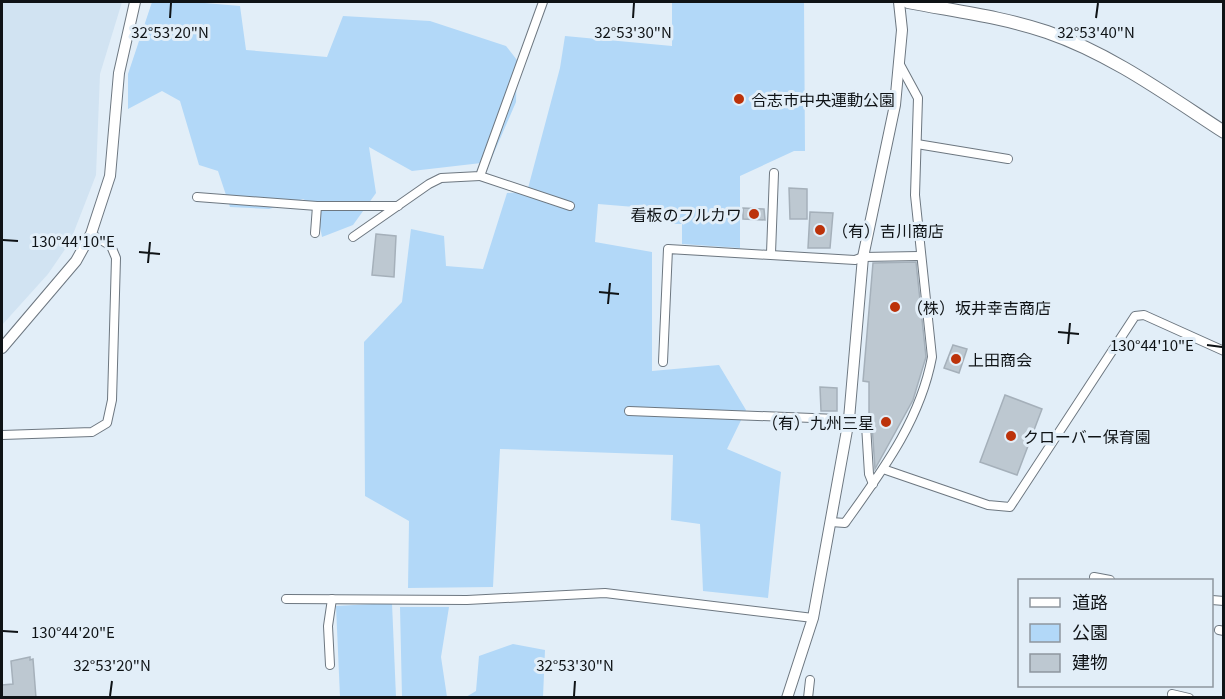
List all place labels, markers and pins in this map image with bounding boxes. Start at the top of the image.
place label: 合志市中央運動公園 [751,87,895,111]
marker: 合志市中央運動公園 [732,92,746,106]
place label: 看板のフルカワ [630,202,742,226]
marker: 看板のフルカワ [747,207,761,221]
place label: （有）吉川商店 [832,218,944,242]
marker: （有）吉川商店 [813,223,827,237]
place label: （株）坂井幸吉商店 [907,295,1051,319]
marker: （株）坂井幸吉商店 [888,300,902,314]
place label: 上田商会 [968,347,1032,371]
marker: 上田商会 [949,352,963,366]
place label: （有）九州三星 [762,410,874,434]
marker: （有）九州三星 [879,415,893,429]
place label: クローバー保育園 [1023,424,1151,448]
marker: クローバー保育園 [1004,429,1018,443]

